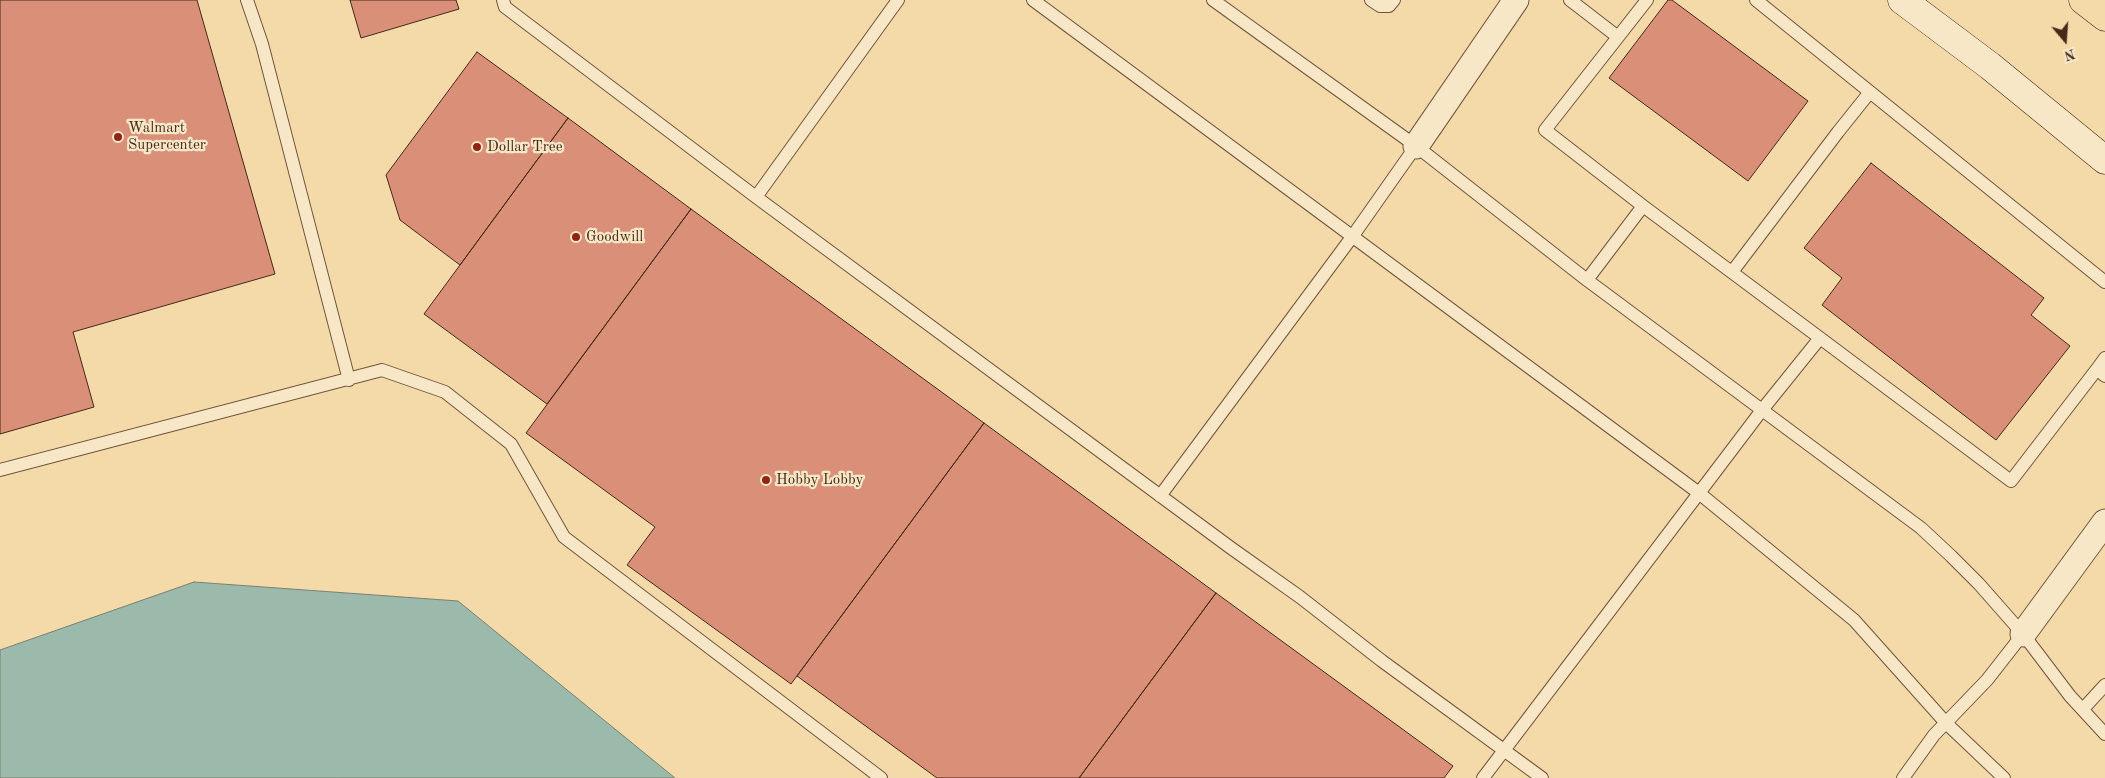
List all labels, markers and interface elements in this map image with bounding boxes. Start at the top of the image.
north arrow [2040,15,2090,65]
text: N [2062,46,2077,63]
place label: Walmart Supercenter [128,119,206,154]
marker: Walmart Supercenter [112,131,124,143]
place label: Dollar Tree [487,138,563,156]
marker: Dollar Tree [471,141,483,153]
place label: Goodwill [586,228,643,246]
marker: Goodwill [570,231,582,243]
place label: Hobby Lobby [776,471,864,489]
marker: Hobby Lobby [760,474,772,486]

